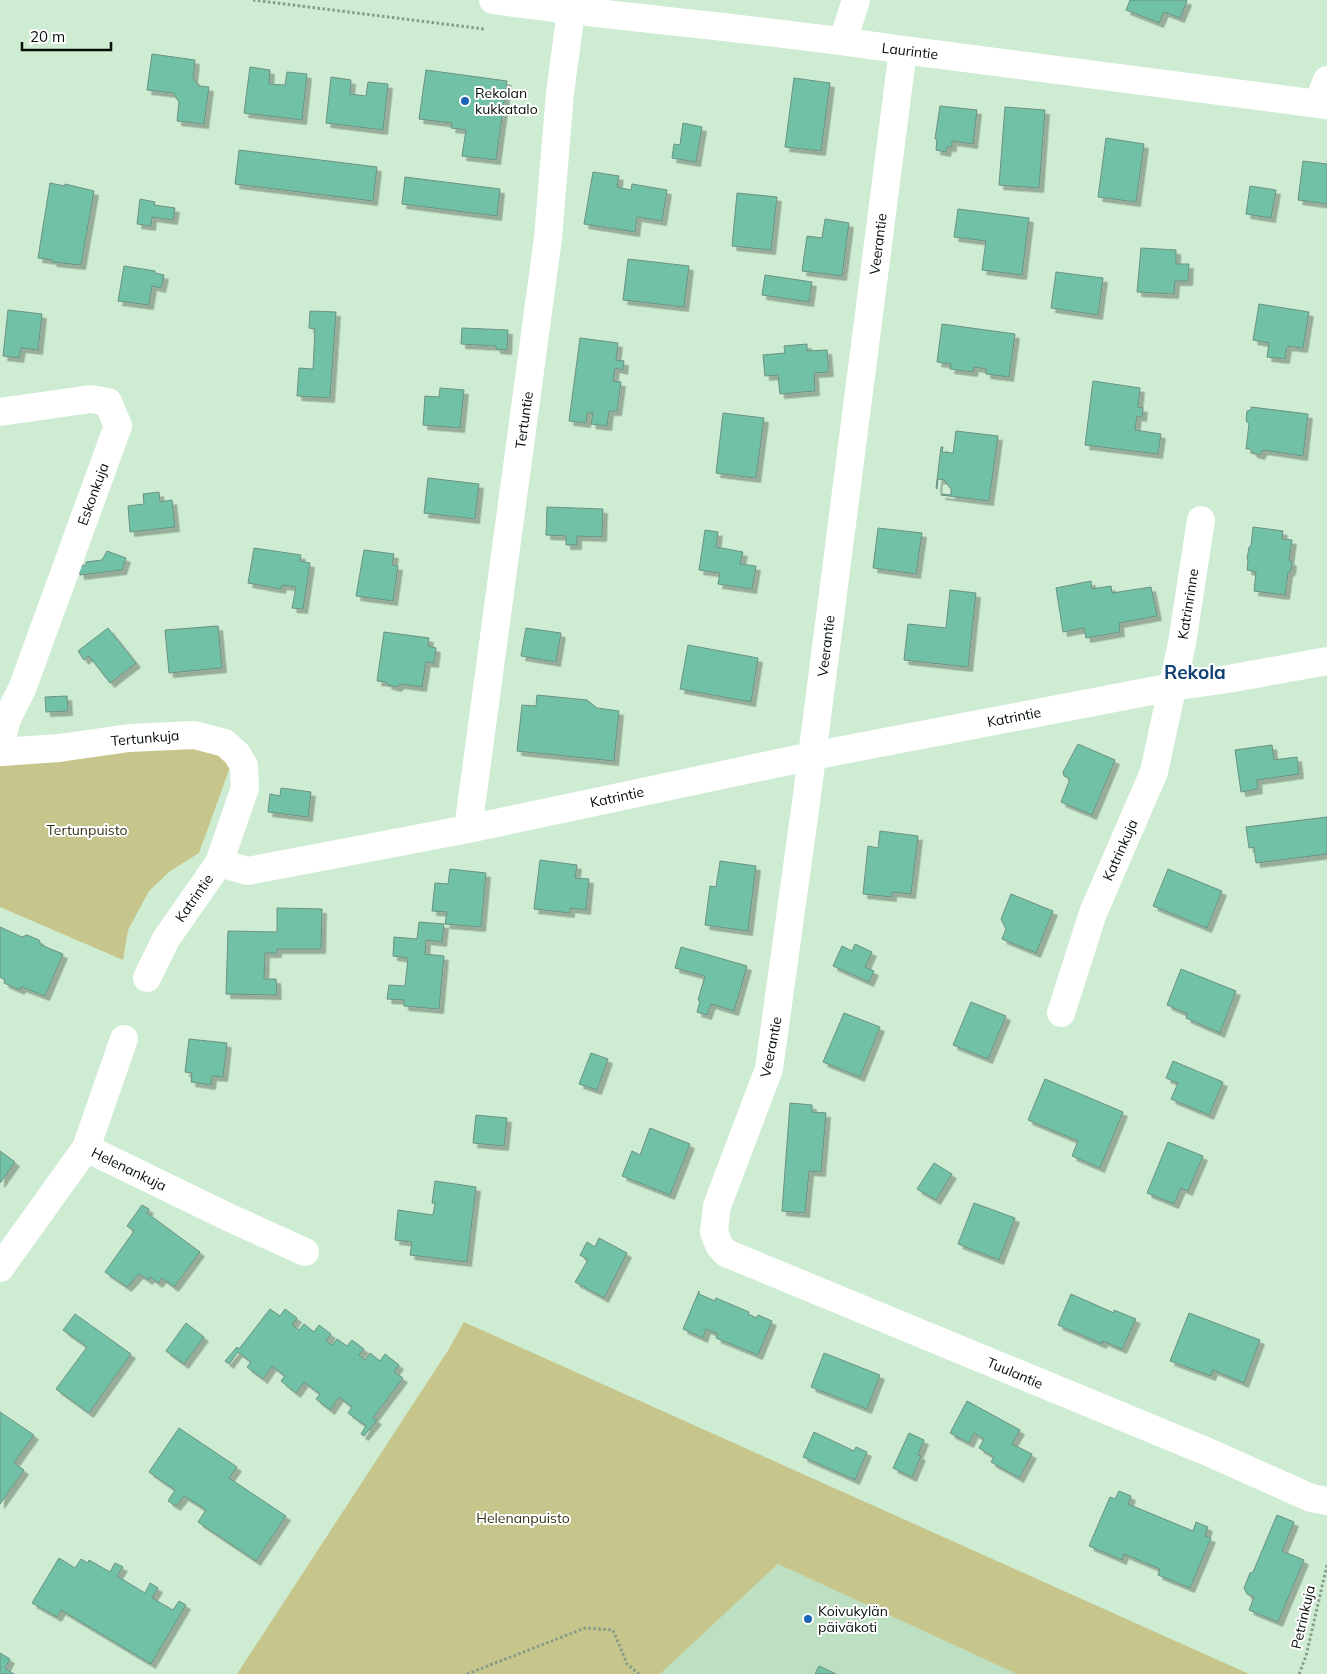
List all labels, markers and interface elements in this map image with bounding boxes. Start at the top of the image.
scale bar [22,20,111,52]
text: 20 m [30,27,65,46]
street label: Laurintie [881,39,939,63]
place label: Rekolan kukkatalo [475,84,538,118]
marker: Rekolan kukkatalo [459,95,471,107]
street label: Veerantie [865,212,891,276]
street label: Tertuntie [511,390,537,450]
street label: Eskonkuja [73,460,113,528]
street label: Katrinrinne [1174,567,1202,641]
street label: Veerantie [813,614,839,678]
district label: Rekola [1164,660,1226,684]
street label: Katrintie [985,703,1043,731]
street label: Tertunkuja [110,726,180,750]
street label: Katrintie [588,783,646,811]
street label: Katrinkuja [1098,816,1142,884]
park label: Tertunpuisto [46,821,128,839]
street label: Katrintie [171,870,217,926]
street label: Veerantie [756,1015,786,1079]
street label: Helenankuja [89,1143,169,1195]
street label: Tuulantie [984,1353,1046,1393]
park label: Helenanpuisto [476,1509,570,1527]
street label: Petrinkuja [1287,1583,1319,1651]
place label: Koivukylän päiväkoti [818,1602,888,1636]
marker: Koivukylän päiväkoti [802,1613,814,1625]

